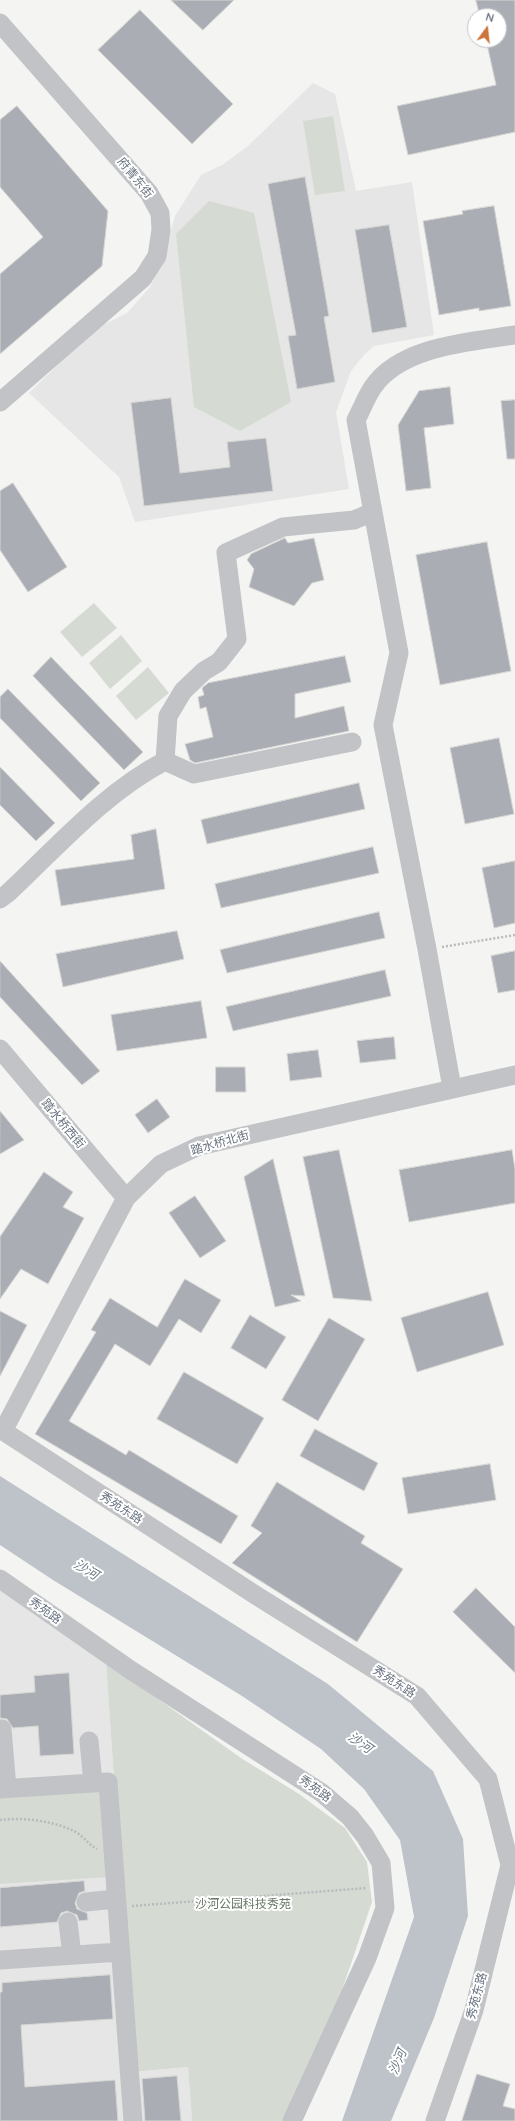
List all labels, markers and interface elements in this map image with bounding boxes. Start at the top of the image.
north arrow [467,8,507,48]
text: N [484,10,496,25]
street label: 府青东街 [114,155,156,201]
street label: 踏水桥西街 [38,1096,88,1152]
street label: 踏水桥北街 [189,1128,251,1158]
street label: 秀苑东路 [97,1489,145,1527]
water label: 沙河 [71,1557,101,1583]
street label: 秀苑路 [26,1595,64,1627]
street label: 秀苑东路 [370,1663,418,1701]
water label: 沙河 [345,1729,375,1757]
street label: 秀苑路 [296,1773,334,1805]
park label: 沙河公园科技秀苑 [195,1897,291,1911]
street label: 秀苑东路 [464,1971,490,2021]
water label: 沙河 [386,2047,410,2077]

